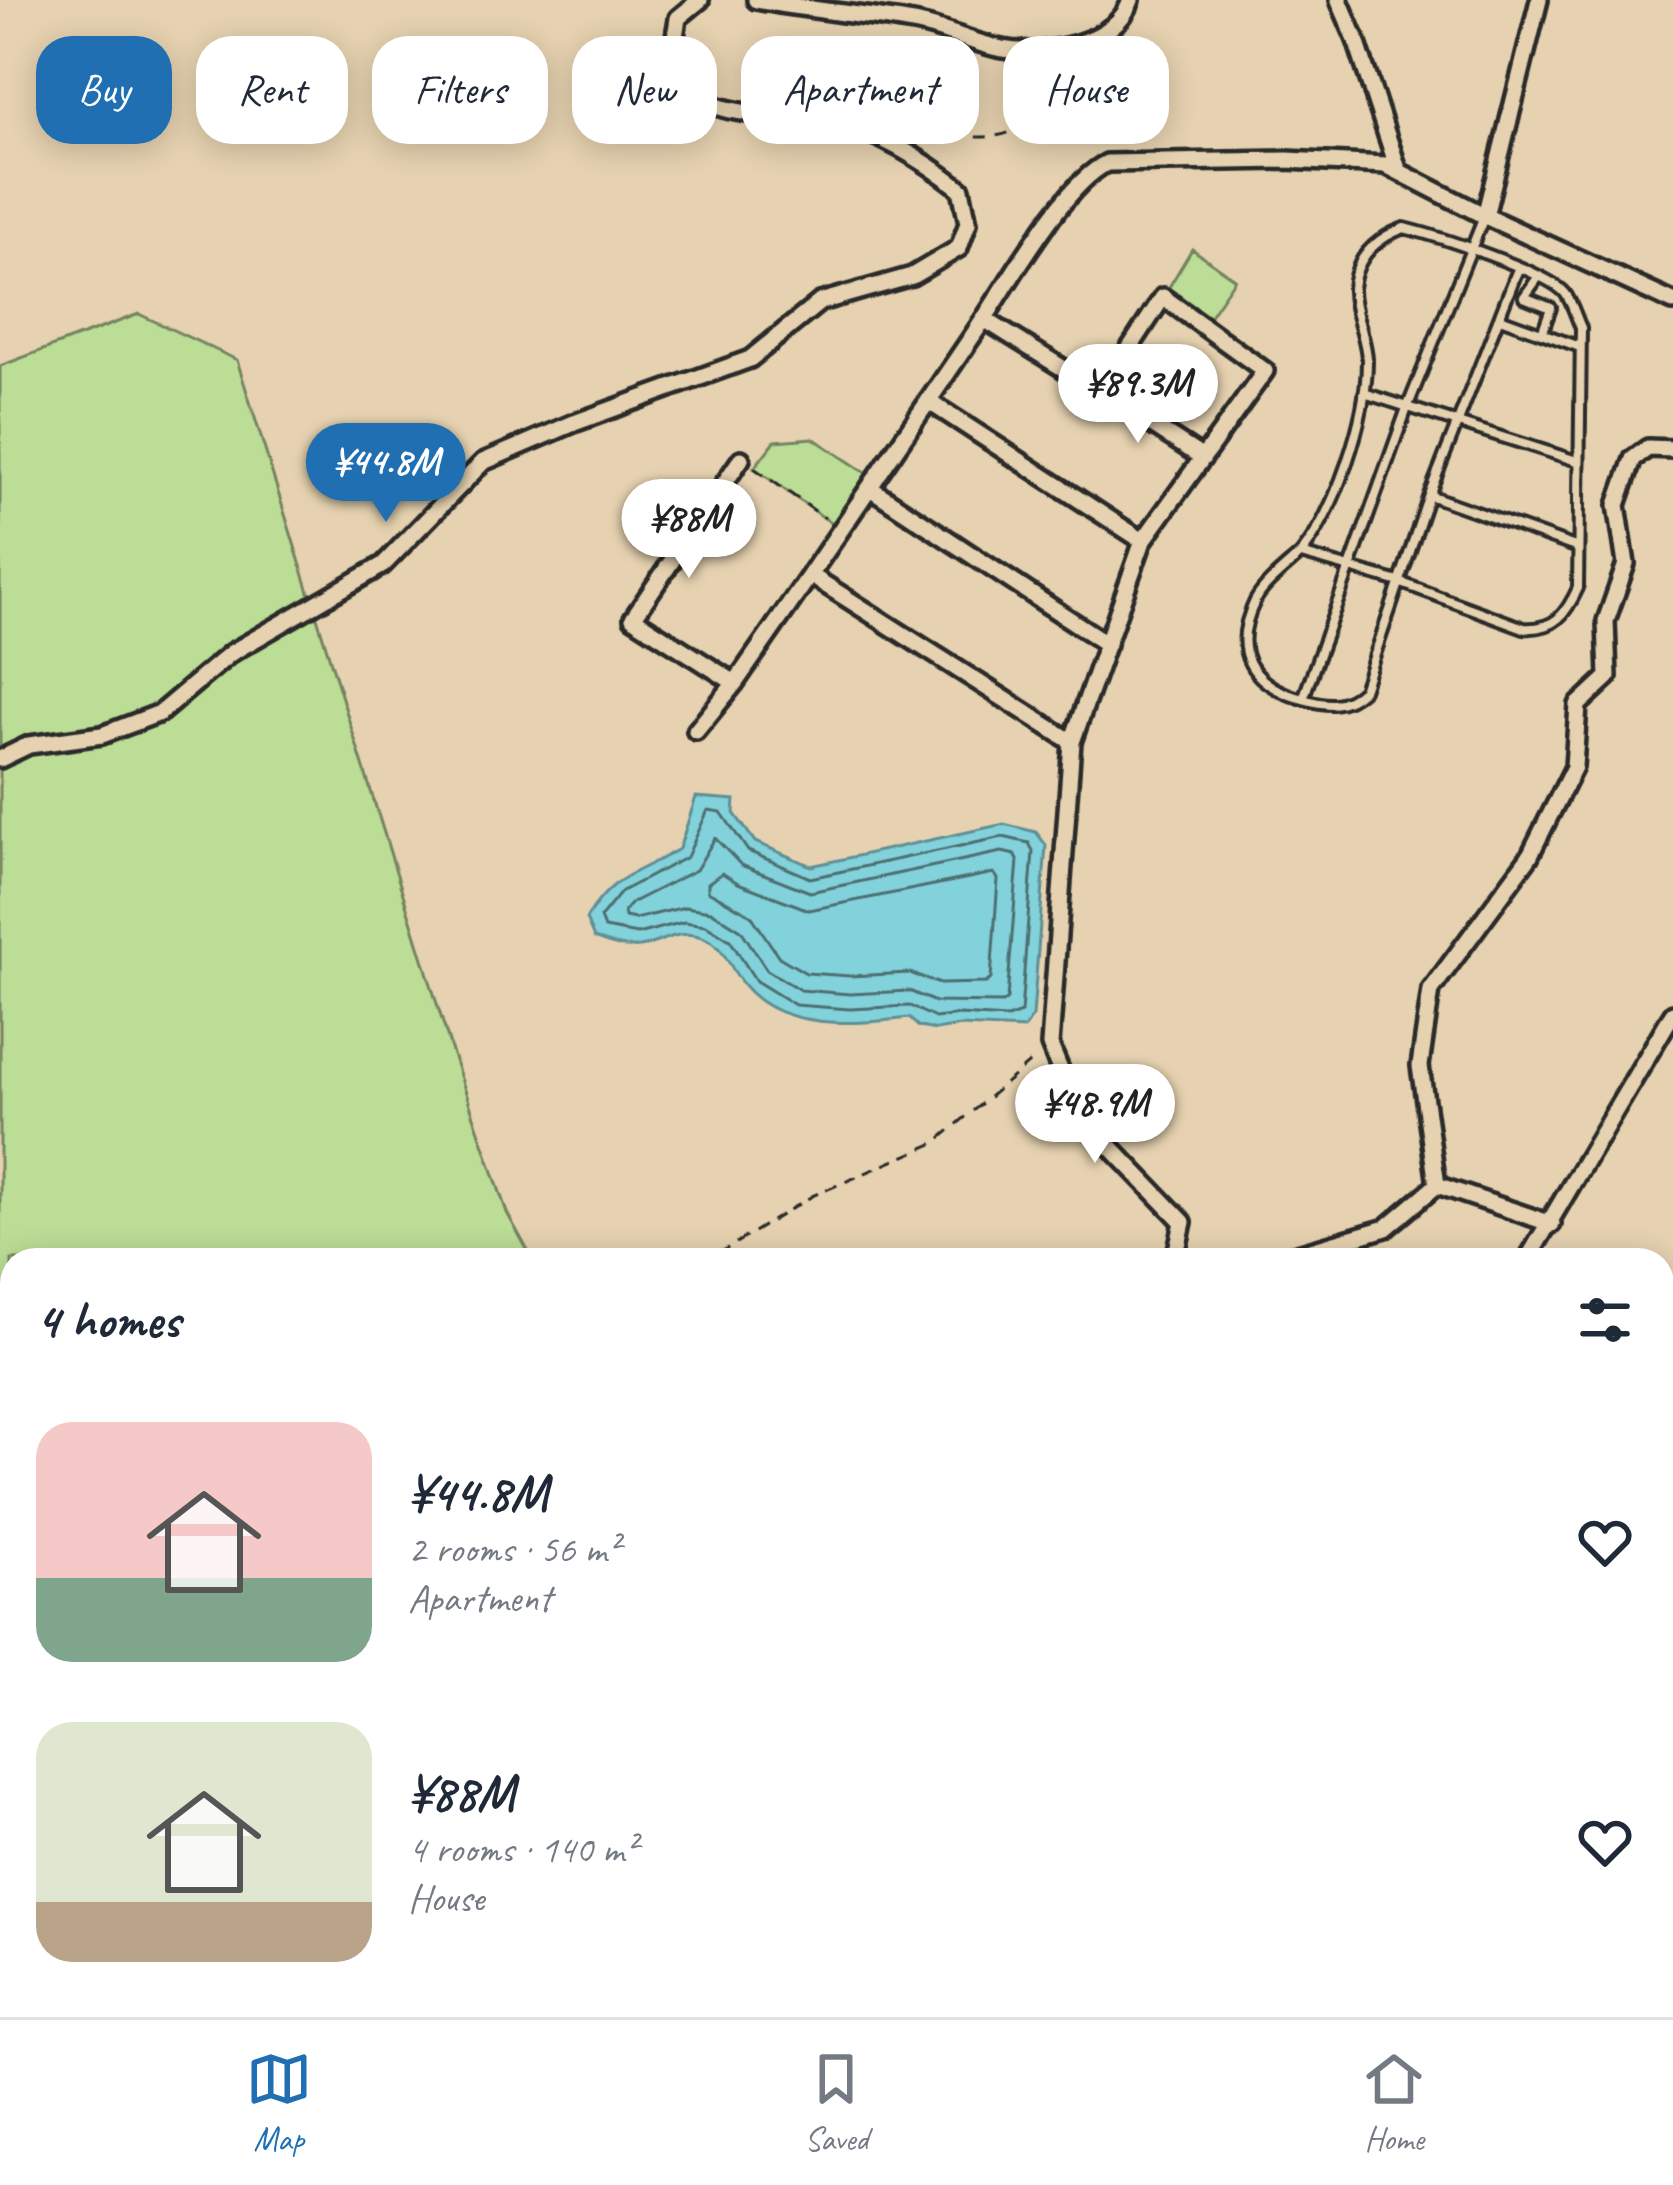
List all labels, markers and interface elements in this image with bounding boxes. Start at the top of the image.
chip: Buy [36,36,172,144]
chip: Rent [196,36,348,144]
chip: Filters [372,36,548,144]
chip: New [572,36,717,144]
chip: Apartment [741,36,979,144]
chip: House [1003,36,1169,144]
pin: ¥89.3M [1040,344,1236,446]
text: ¥89.3M [1085,358,1191,407]
pin: ¥44.8M [288,423,484,525]
text: ¥44.8M [333,437,439,486]
pin: ¥88M [618,479,760,581]
text: ¥88M [648,493,730,542]
pin: ¥48.9M [997,1064,1193,1166]
text: ¥48.9M [1042,1078,1148,1127]
icon: filters [1572,1287,1638,1353]
text: 4 homes [36,1288,180,1352]
text: ¥44.8M [408,1461,547,1525]
icon: home [132,1470,276,1614]
icon: heart [1572,1509,1638,1575]
text: 2 rooms · 56 m² [408,1525,619,1574]
text: Apartment [408,1574,551,1623]
text: ¥88M [408,1761,514,1825]
icon: home [132,1770,276,1914]
icon: heart [1572,1809,1638,1875]
text: 4 rooms · 140 m² [408,1825,636,1874]
text: House [408,1874,484,1923]
tab: Map [246,2046,312,2160]
tab: Saved [803,2046,869,2160]
tab: Home [1361,2046,1427,2160]

